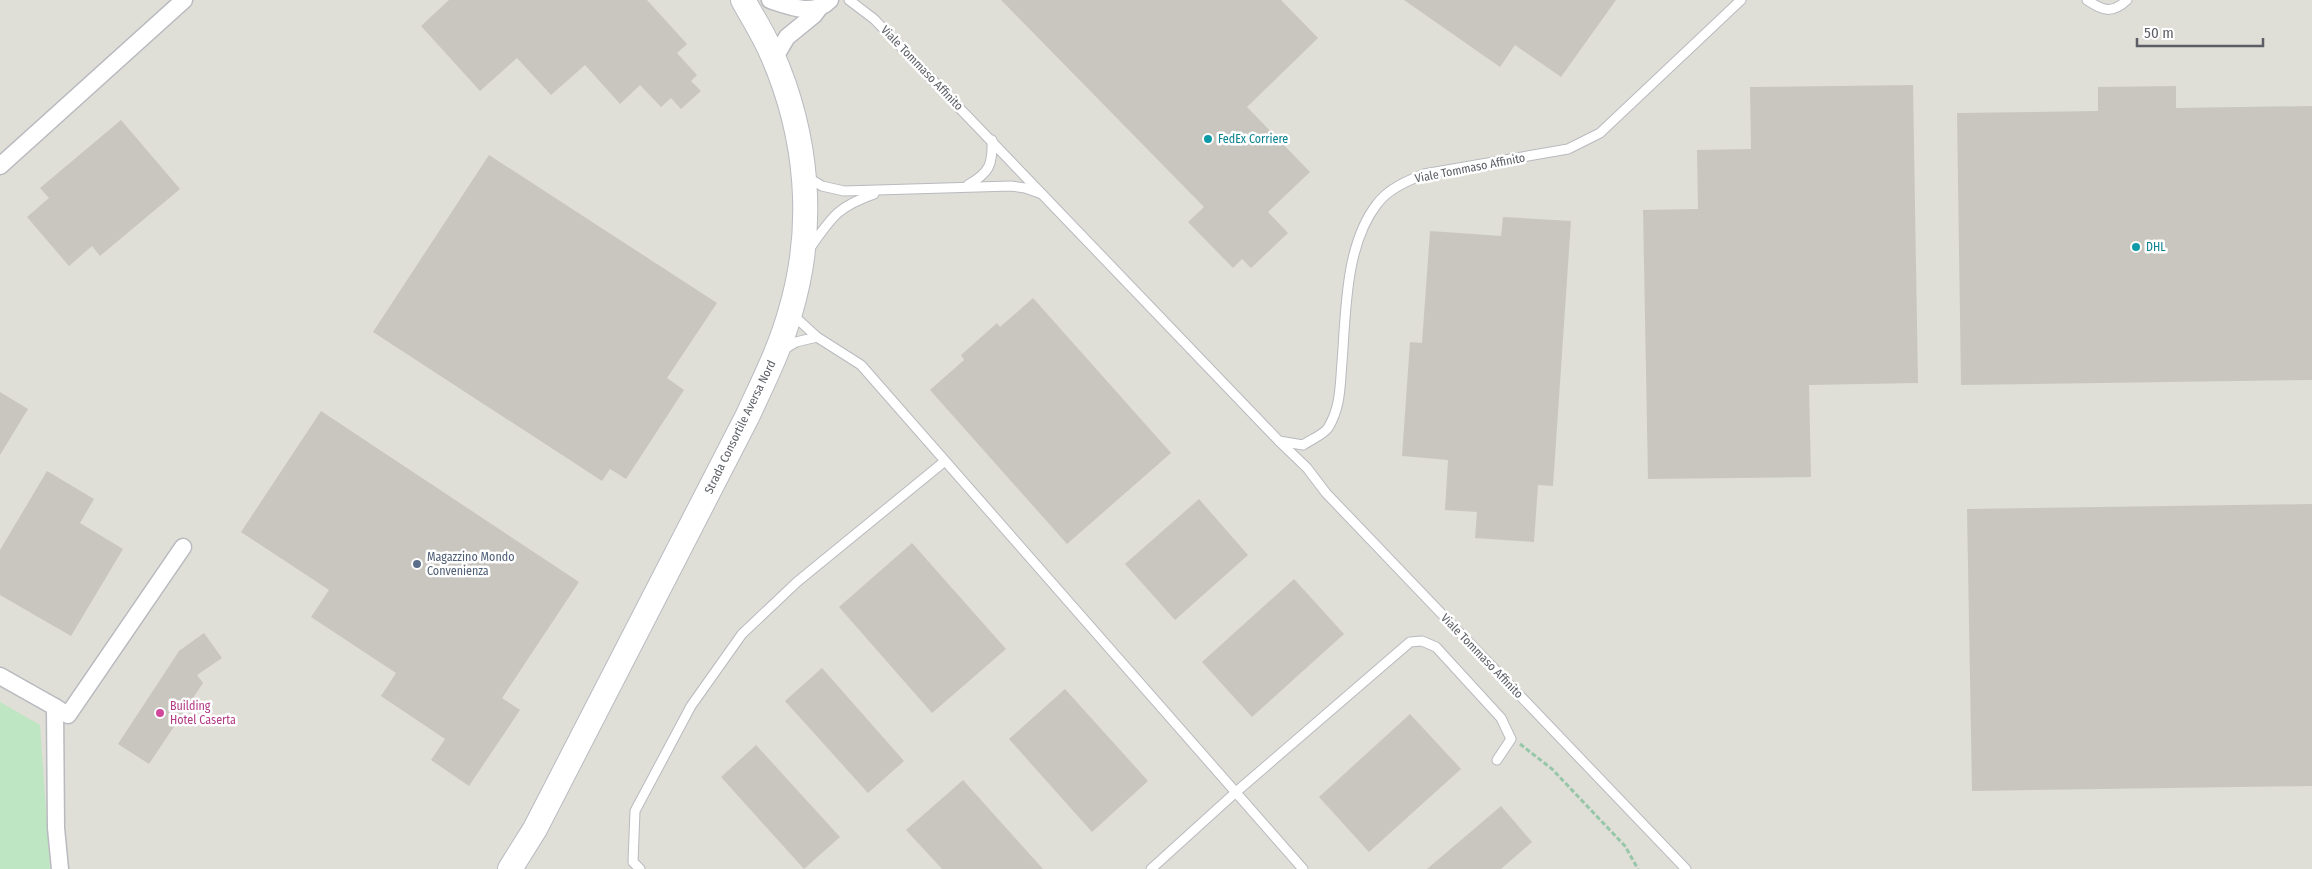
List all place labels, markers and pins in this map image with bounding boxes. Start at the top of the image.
place label: FedEx Corriere [1218,132,1288,146]
marker: FedEx Corriere [1202,133,1214,145]
place label: DHL [2146,240,2166,254]
marker: DHL [2130,241,2142,253]
place label: Magazzino Mondo Convenienza [427,550,514,578]
marker: Magazzino Mondo Convenienza [411,558,423,570]
place label: Building Hotel Caserta [170,699,236,727]
marker: Building Hotel Caserta [154,707,166,719]

